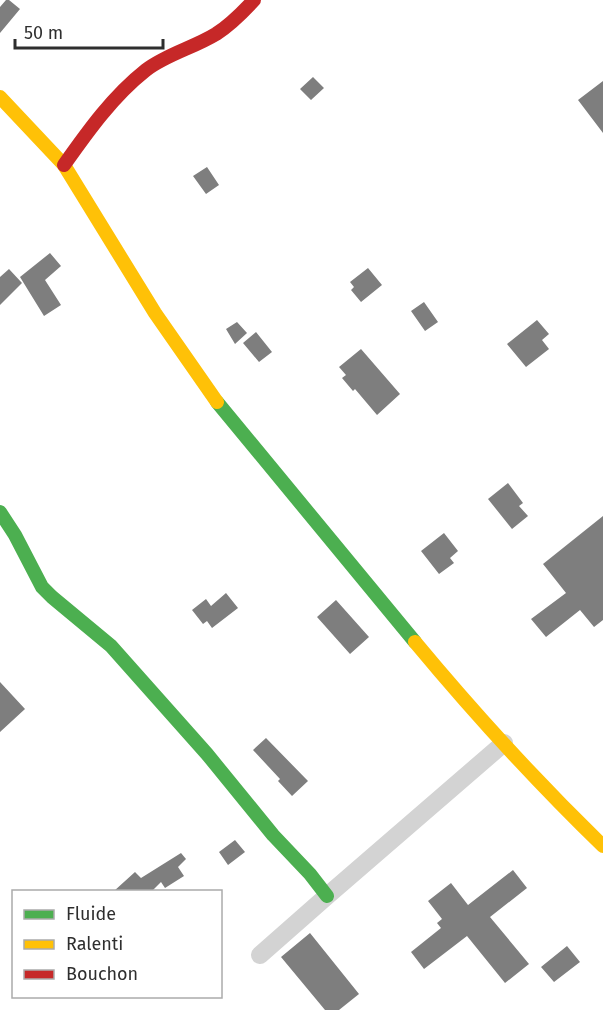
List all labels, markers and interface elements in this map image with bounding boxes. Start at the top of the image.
scale bar [15,12,164,50]
text: 50 m [24,22,63,44]
legend [12,890,222,998]
text: Fluide [66,903,116,925]
text: Ralenti [66,933,123,955]
text: Bouchon [66,963,138,985]

